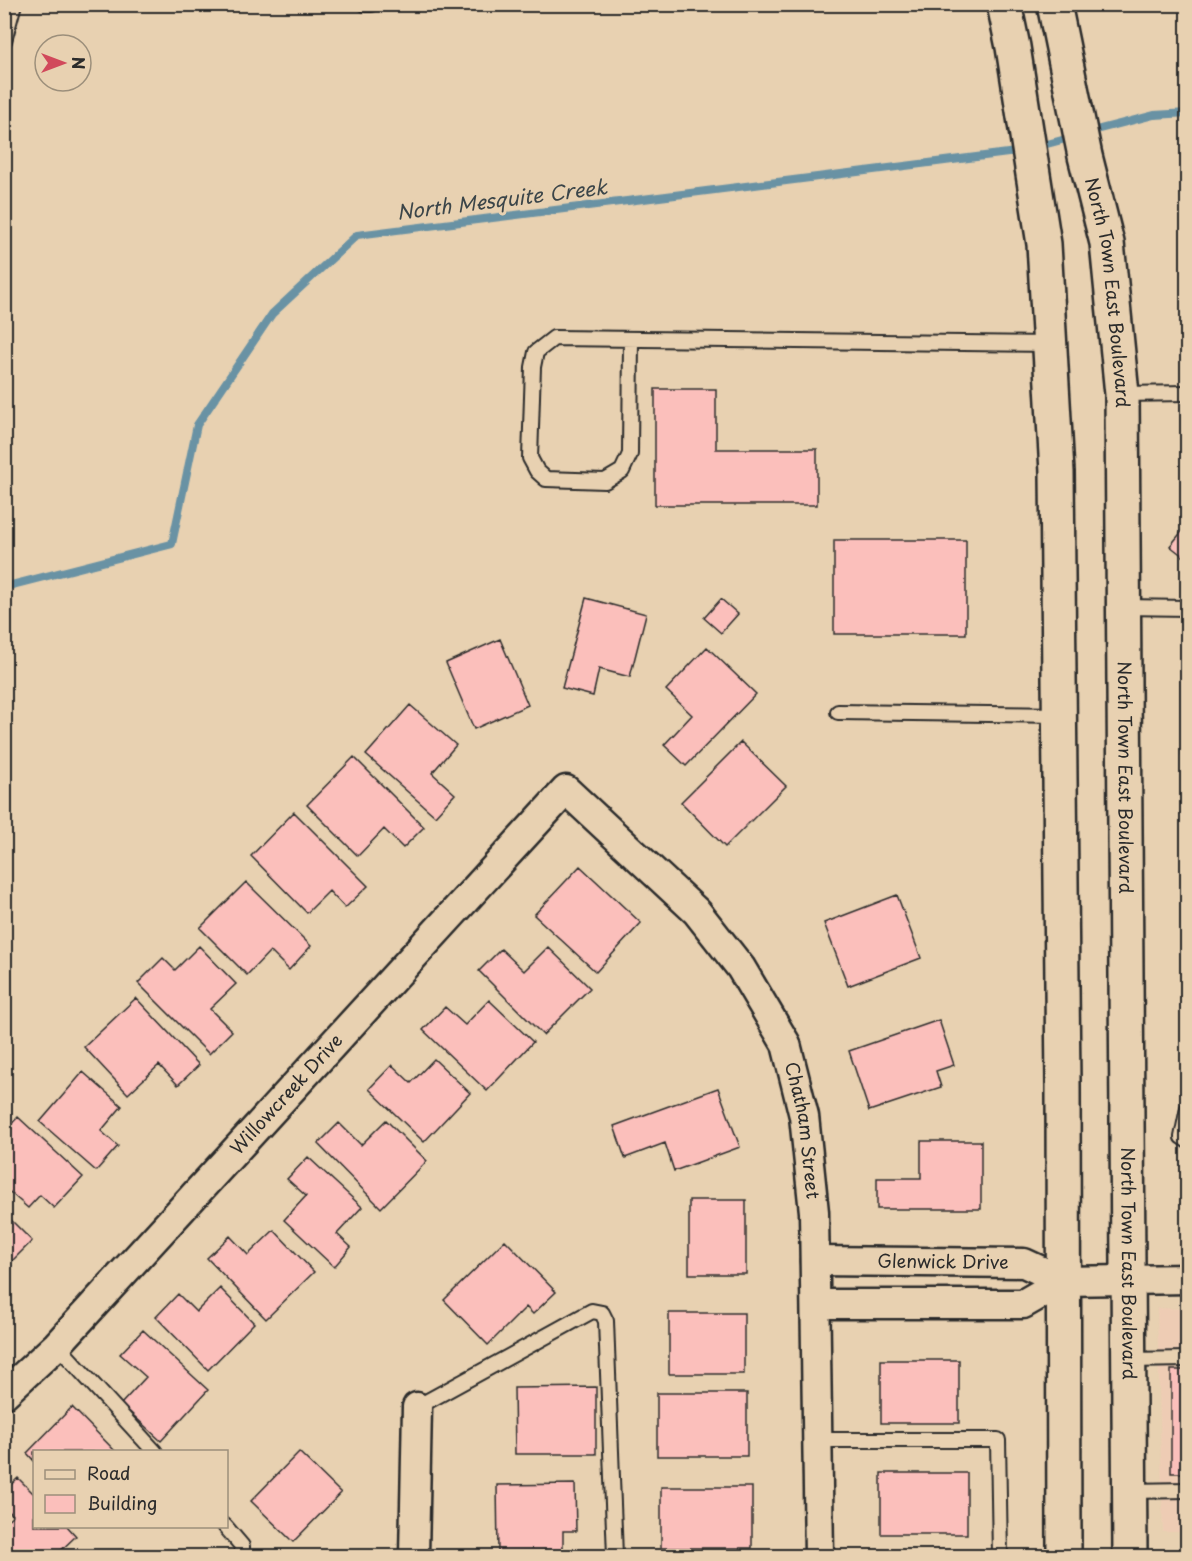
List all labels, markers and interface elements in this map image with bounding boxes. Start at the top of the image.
north arrow [33,33,93,93]
text: N [67,57,91,69]
water label: North Mesquite Creek [395,171,610,227]
street label: North Town East Boulevard [1079,174,1137,408]
street label: North Town East Boulevard [1112,661,1140,894]
street label: Willowcreek Drive [223,1027,348,1160]
street label: Chatham Street [779,1059,828,1200]
street label: North Town East Boulevard [1115,1147,1144,1380]
street label: Glenwick Drive [877,1247,1009,1275]
legend [33,1450,228,1528]
text: Road [87,1459,131,1486]
text: Building [87,1489,157,1516]

